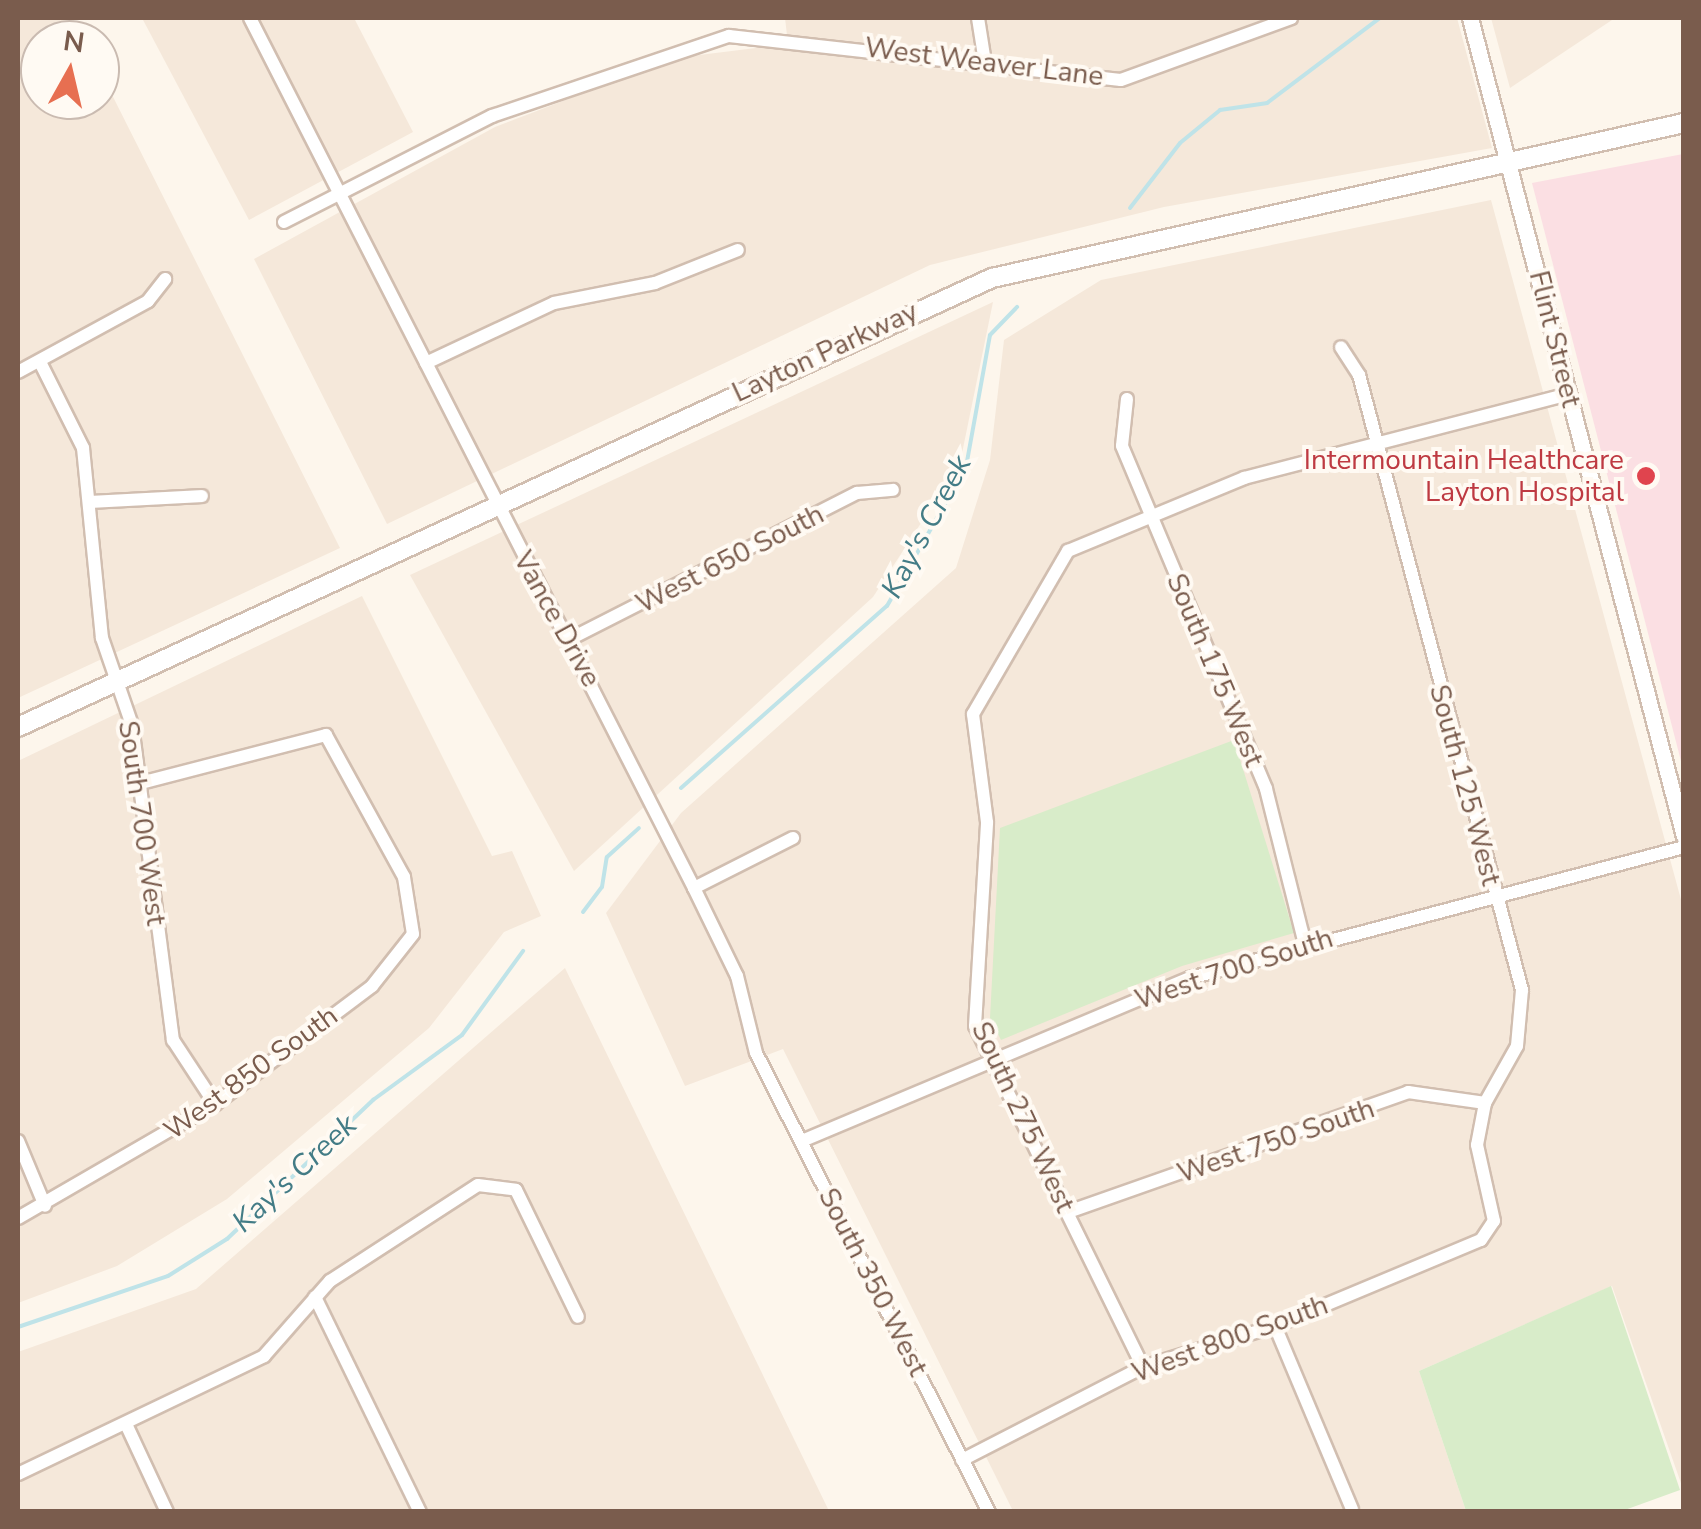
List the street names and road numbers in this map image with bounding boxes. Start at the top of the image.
street label: West Weaver Lane [863,31,1105,93]
street label: Flint Street [1522,267,1588,411]
street label: Layton Parkway [727,294,923,410]
street label: West 650 South [631,497,829,621]
street label: Vance Drive [506,545,608,693]
street label: South 175 West [1159,569,1271,771]
street label: South 125 West [1422,681,1508,889]
street label: South 700 West [111,719,173,927]
street label: West 700 South [1131,921,1337,1017]
street label: West 850 South [158,999,344,1147]
street label: South 275 West [964,1016,1082,1218]
street label: West 750 South [1173,1092,1379,1190]
street label: South 350 West [811,1183,935,1381]
street label: West 800 South [1127,1288,1333,1390]

